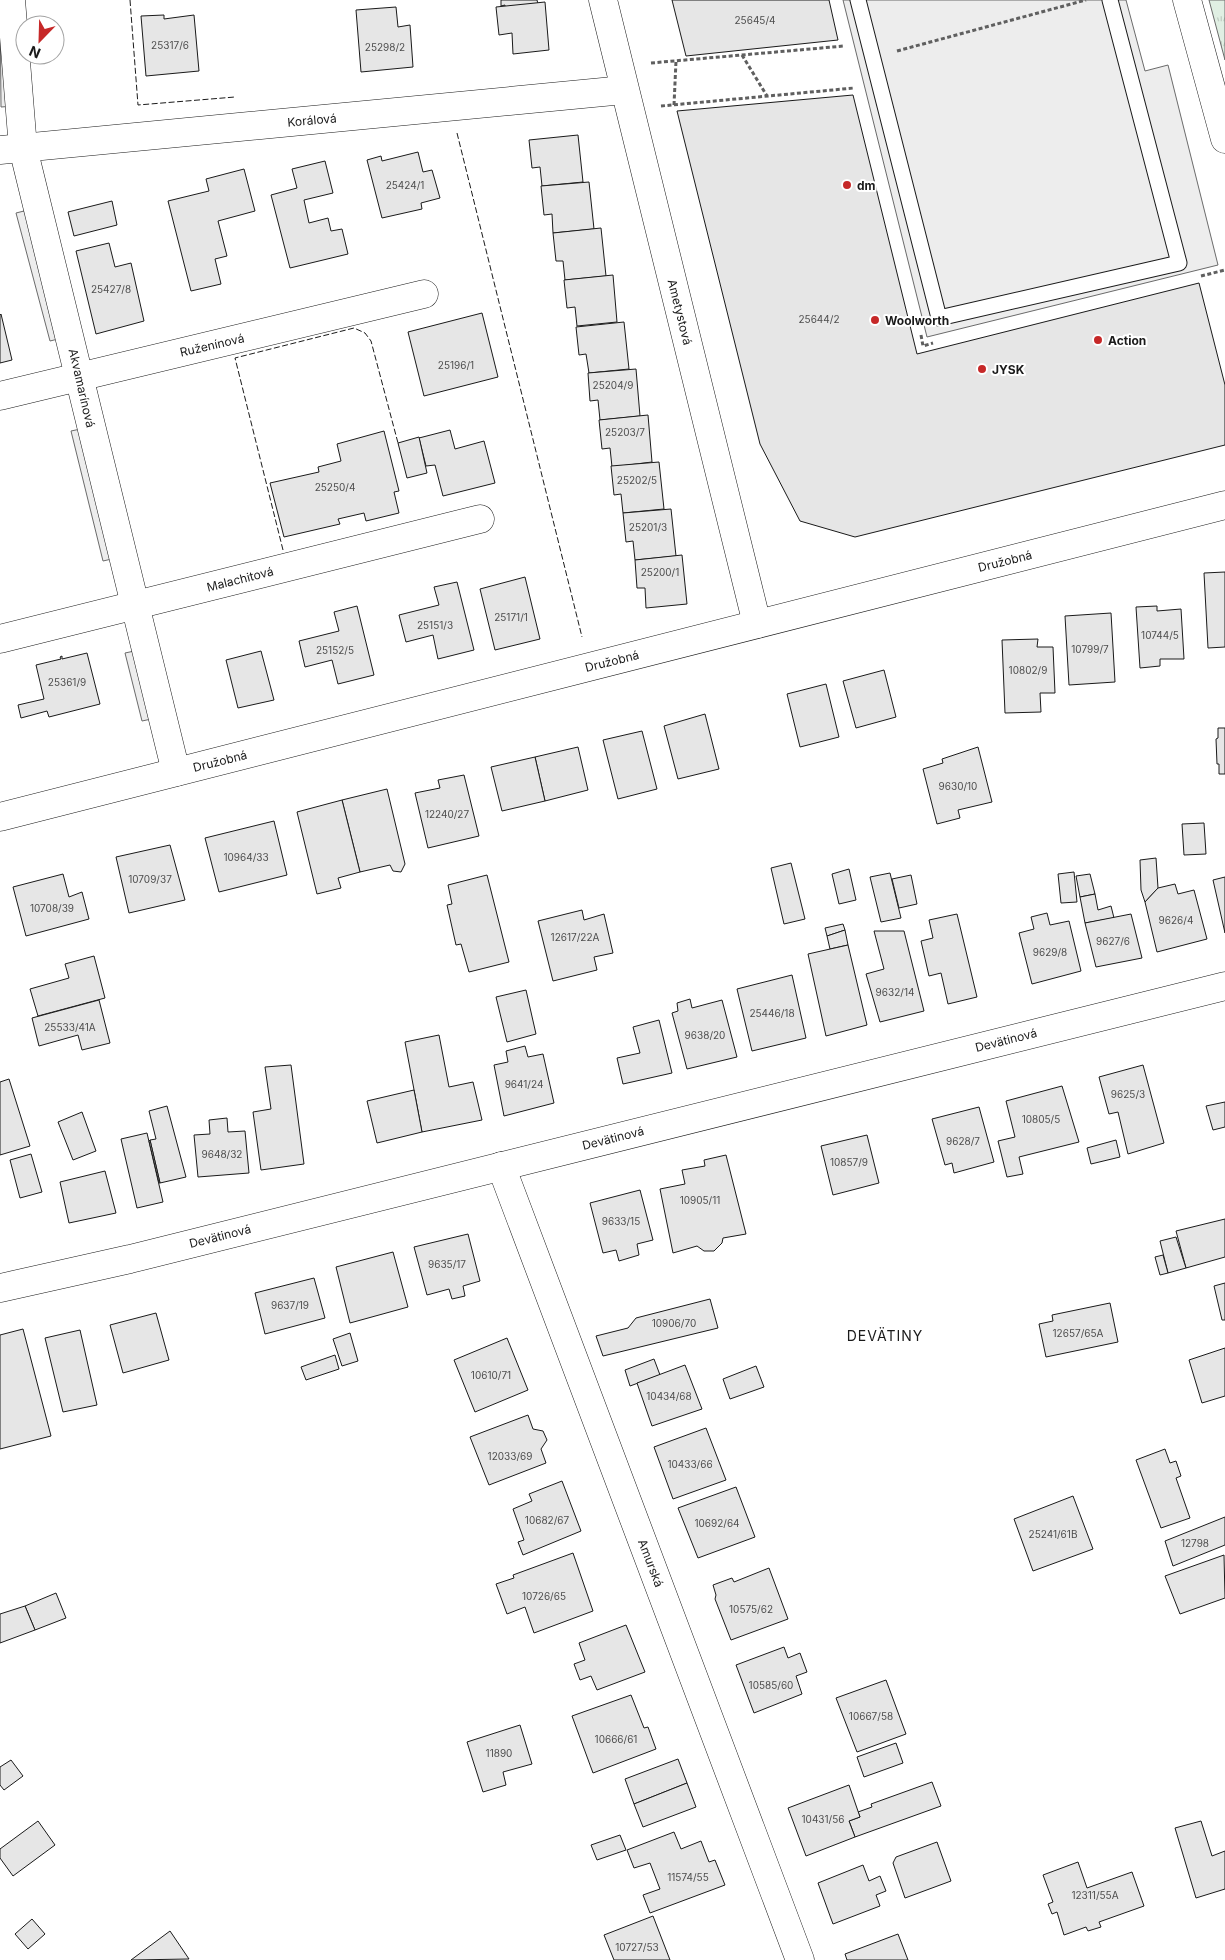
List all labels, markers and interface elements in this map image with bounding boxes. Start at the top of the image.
house number: 25645/4 [735,14,775,26]
north arrow [15,15,65,65]
house number: 25317/6 [151,39,189,51]
house number: 25298/2 [365,41,405,53]
text: N [26,43,43,62]
street label: Korálová [287,110,337,130]
place label: dm [857,178,876,193]
house number: 25424/1 [386,179,424,191]
marker: dm [841,179,853,191]
street label: Ametystová [665,278,695,346]
house number: 25427/8 [91,283,131,295]
house number: 25644/2 [798,313,840,325]
place label: Woolworth [885,313,949,328]
marker: Woolworth [869,314,881,326]
street label: Ruženínová [178,330,246,360]
place label: Action [1108,333,1146,348]
marker: Action [1092,334,1104,346]
street label: Akvamarínová [66,347,98,429]
house number: 25196/1 [438,359,474,371]
place label: JYSK [992,362,1025,377]
marker: JYSK [976,363,988,375]
house number: 25204/9 [593,379,633,391]
house number: 25203/7 [605,426,645,438]
house number: 25202/5 [617,474,657,486]
house number: 25250/4 [315,481,355,493]
house number: 25201/3 [629,521,667,533]
street label: Družobná [976,547,1034,575]
street label: Malachitová [205,563,275,595]
house number: 25200/1 [641,566,679,578]
house number: 25171/1 [494,611,528,623]
house number: 25151/3 [417,619,453,631]
house number: 10744/5 [1141,629,1179,641]
house number: 10799/7 [1071,643,1109,655]
house number: 25152/5 [316,644,354,656]
street label: Družobná [583,647,641,675]
house number: 10802/9 [1009,664,1047,676]
house number: 25361/9 [48,676,86,688]
street label: Družobná [191,747,249,775]
house number: 9630/10 [939,780,977,792]
house number: 12240/27 [425,808,469,820]
house number: 10964/33 [223,851,269,863]
house number: 10709/37 [128,873,172,885]
house number: 10708/39 [30,902,74,914]
house number: 9626/4 [1159,914,1193,926]
house number: 12617/22A [551,931,599,943]
house number: 9627/6 [1096,935,1130,947]
house number: 9629/8 [1033,946,1067,958]
house number: 9632/14 [876,986,914,998]
house number: 25446/18 [749,1007,795,1019]
house number: 25533/41A [44,1021,96,1033]
street label: Devätinová [974,1025,1038,1055]
house number: 9638/20 [685,1029,725,1041]
house number: 9641/24 [505,1078,543,1090]
house number: 9625/3 [1111,1088,1145,1100]
house number: 10805/5 [1022,1113,1060,1125]
street label: Devätinová [581,1123,645,1153]
house number: 9628/7 [946,1135,980,1147]
house number: 9648/32 [202,1148,242,1160]
house number: 10857/9 [830,1156,868,1168]
house number: 10905/11 [680,1194,720,1206]
house number: 9633/15 [602,1215,640,1227]
street label: Devätinová [188,1221,252,1251]
house number: 9635/17 [428,1258,466,1270]
house number: 9637/19 [271,1299,309,1311]
house number: 10906/70 [652,1317,696,1329]
district label: DEVÄTINY [847,1327,923,1344]
house number: 12657/65A [1053,1327,1104,1339]
house number: 10610/71 [471,1369,511,1381]
house number: 10434/68 [646,1390,692,1402]
house number: 12033/69 [488,1450,532,1462]
house number: 10433/66 [667,1458,713,1470]
house number: 10682/67 [525,1514,570,1526]
house number: 10692/64 [694,1517,740,1529]
house number: 25241/61B [1029,1528,1077,1540]
street label: Amurská [635,1537,667,1589]
house number: 12798 [1181,1537,1209,1549]
house number: 10726/65 [522,1590,566,1602]
house number: 10575/62 [729,1603,773,1615]
house number: 10585/60 [749,1679,793,1691]
house number: 10667/58 [849,1710,893,1722]
house number: 10666/61 [595,1733,637,1745]
house number: 11890 [486,1747,512,1759]
house number: 10431/56 [802,1813,844,1825]
house number: 11574/55 [667,1871,709,1883]
house number: 12311/55A [1071,1889,1119,1901]
house number: 10727/53 [615,1941,659,1953]

